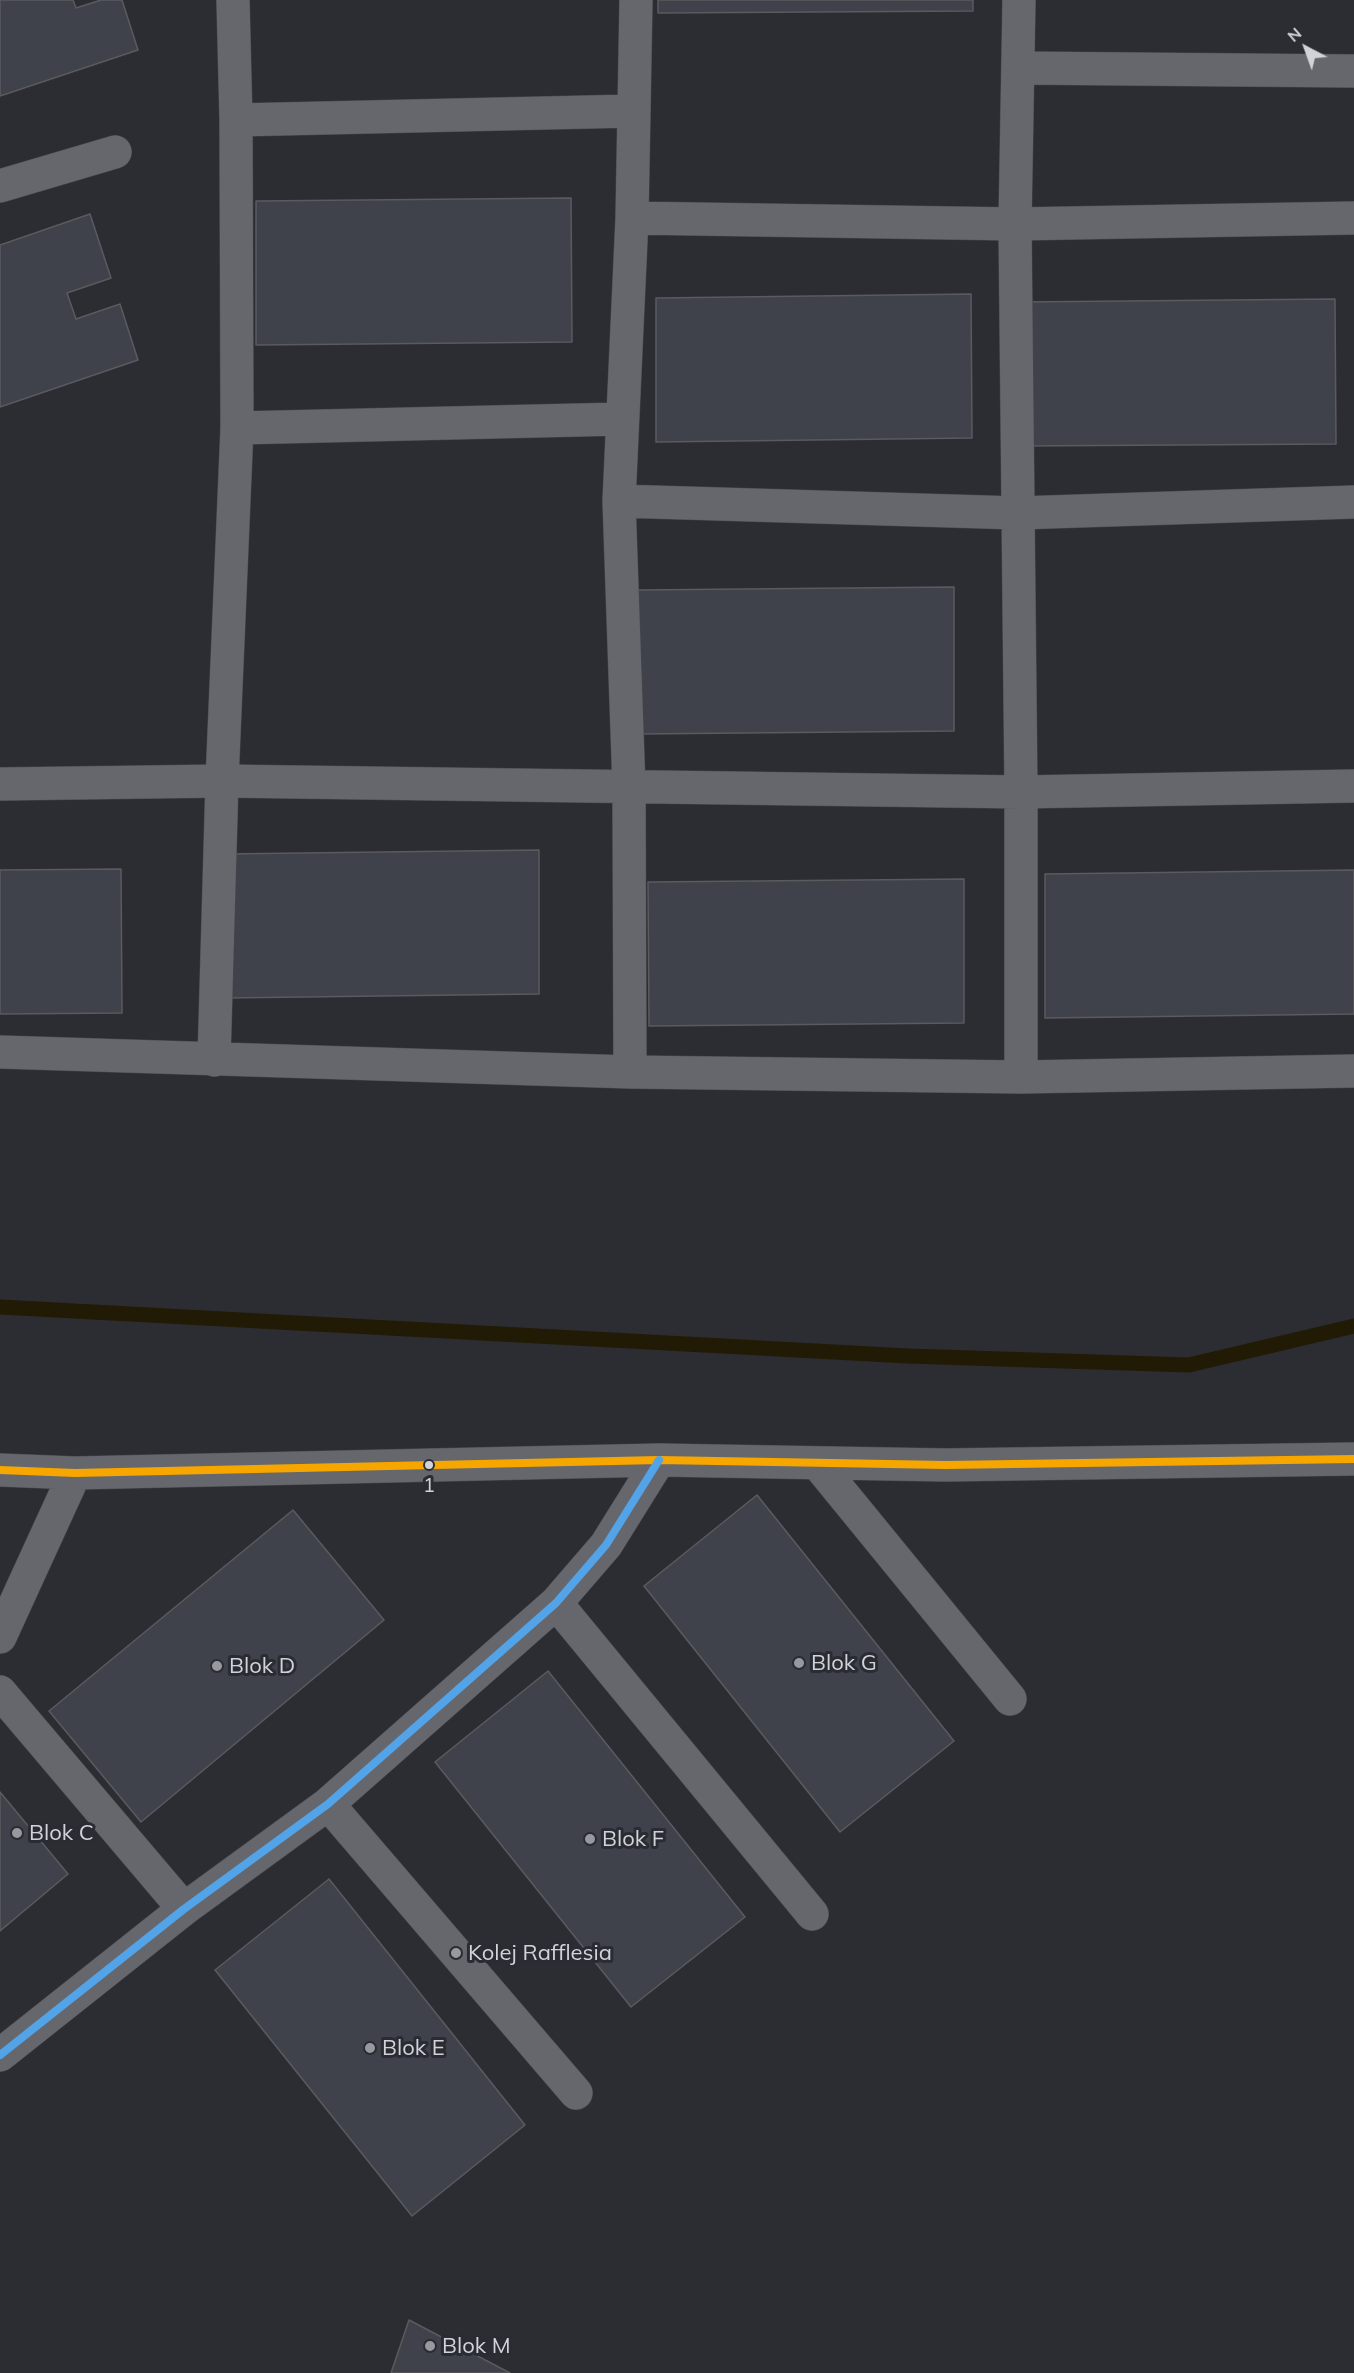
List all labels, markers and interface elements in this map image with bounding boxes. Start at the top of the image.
north arrow [1276,18,1336,78]
text: N [1283,23,1305,46]
marker: 1 [423,1459,435,1471]
place label: 1 [423,1474,435,1498]
place label: Blok G [811,1650,877,1676]
place label: Blok D [229,1653,295,1679]
marker: Blok G [792,1656,806,1670]
marker: Blok D [210,1659,224,1673]
place label: Blok C [29,1820,94,1846]
marker: Blok C [10,1826,24,1840]
place label: Blok F [602,1826,664,1852]
marker: Blok F [583,1832,597,1846]
place label: Kolej Rafflesia [468,1940,612,1966]
marker: Kolej Rafflesia [449,1946,463,1960]
place label: Blok E [382,2035,445,2061]
marker: Blok E [363,2041,377,2055]
place label: Blok M [442,2333,511,2359]
marker: Blok M [423,2339,437,2353]

